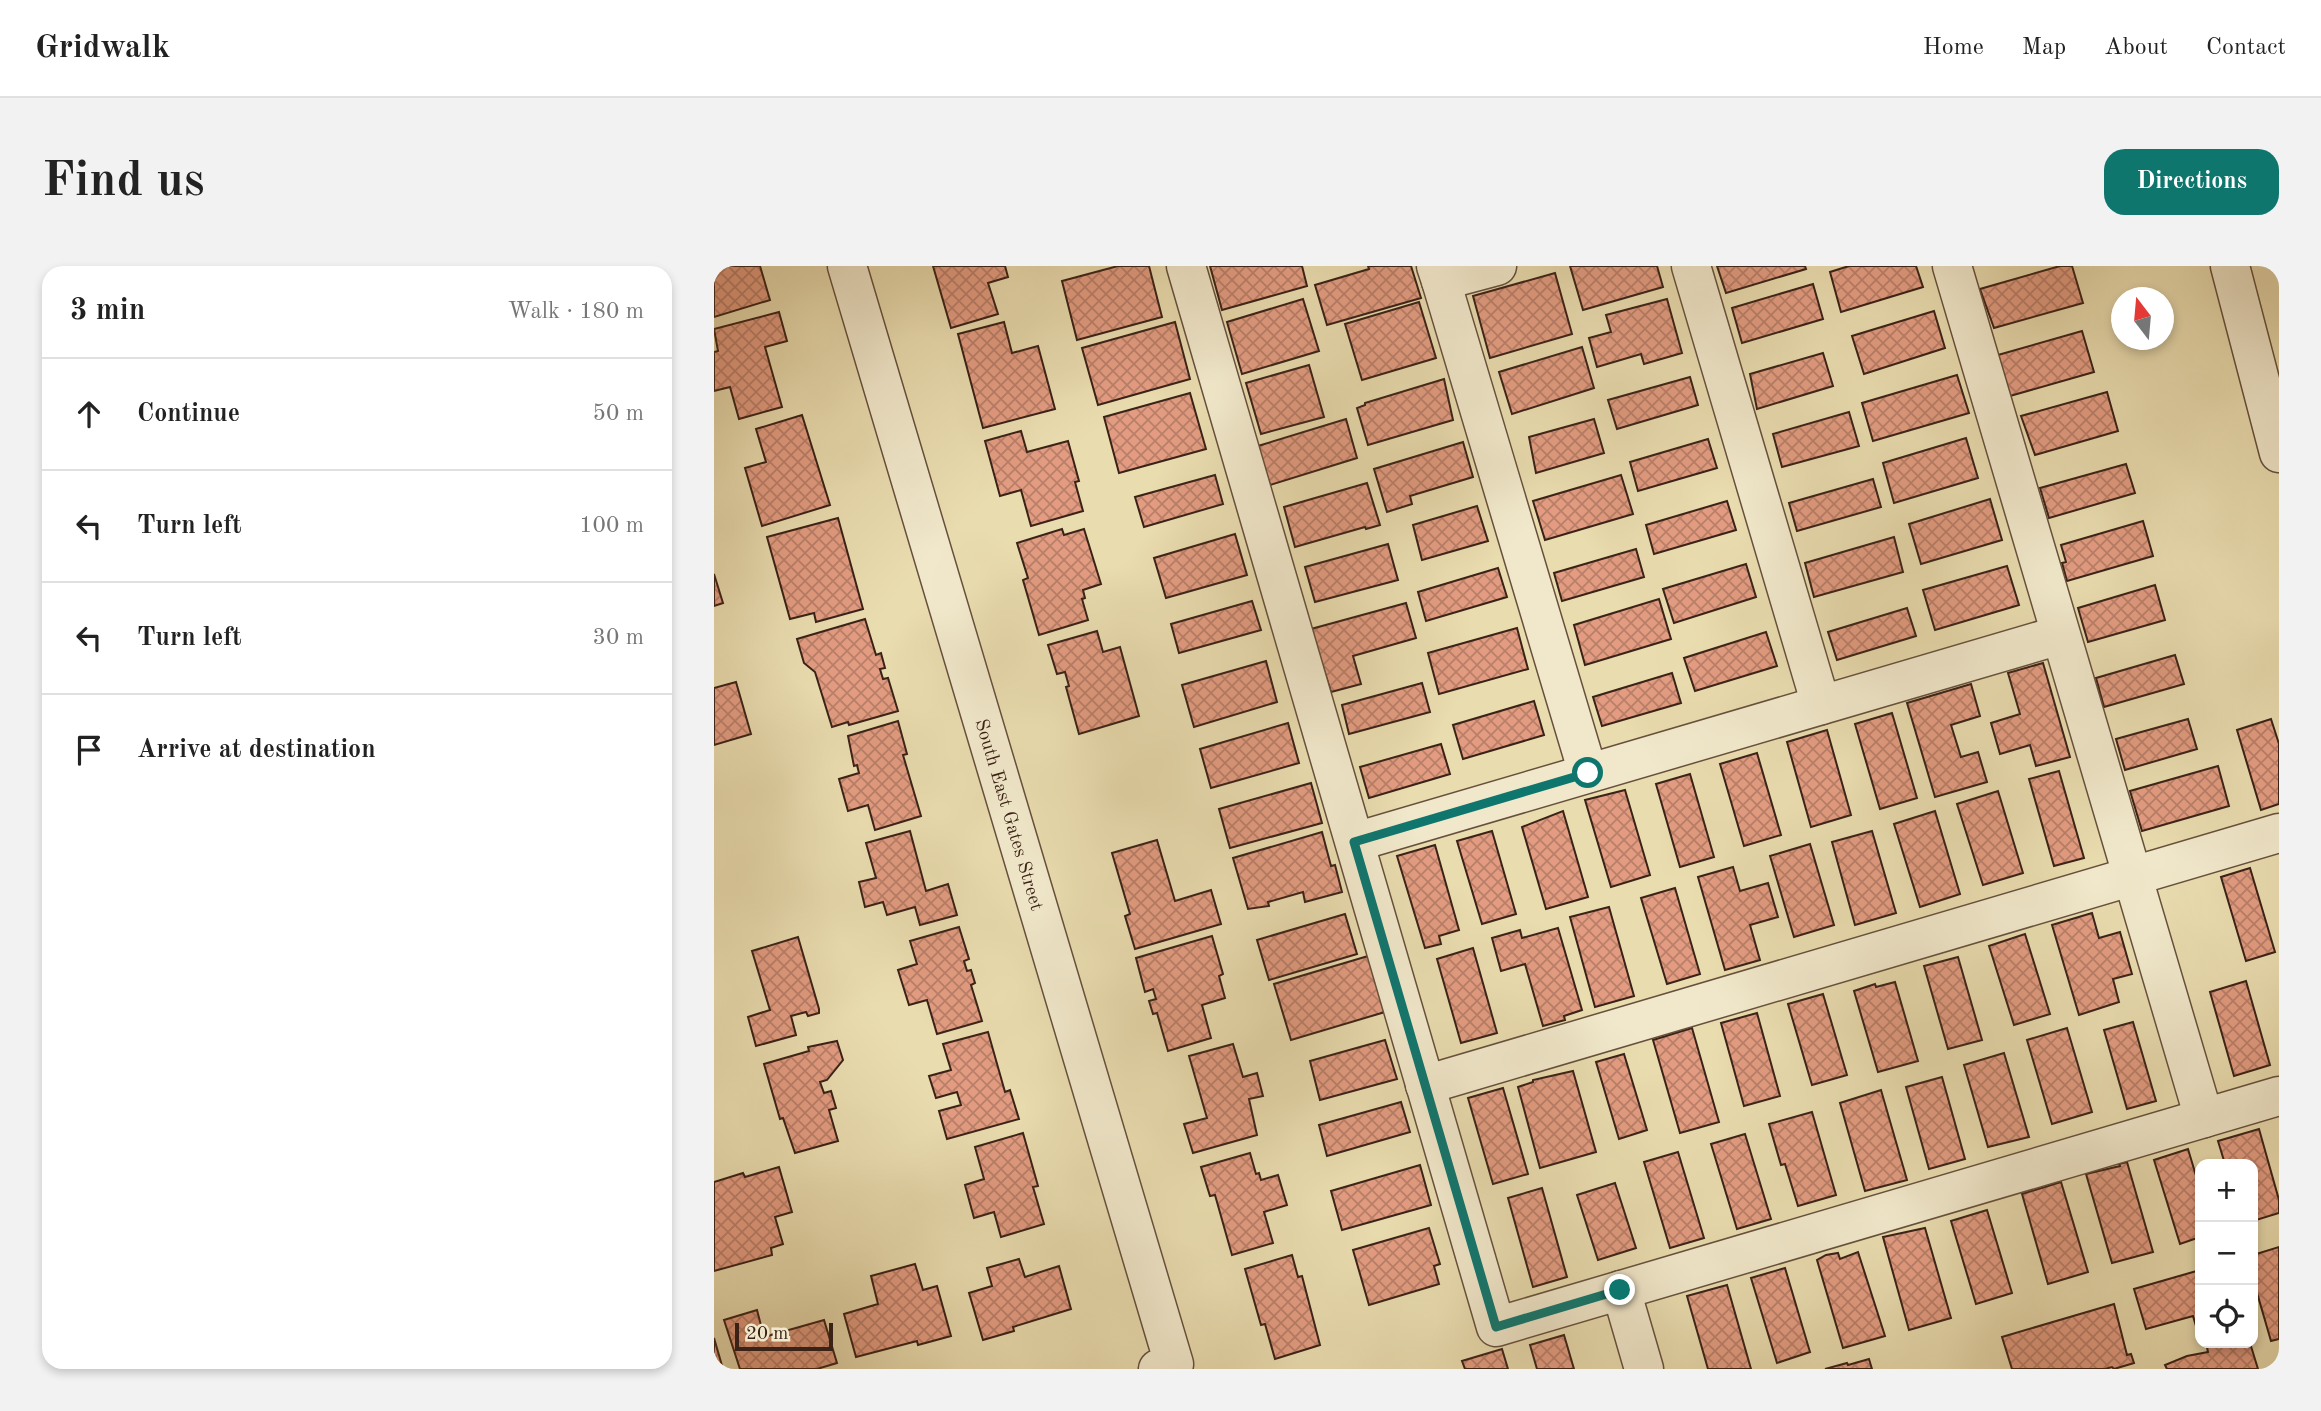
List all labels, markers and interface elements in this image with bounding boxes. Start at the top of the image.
text: Gridwalk [35,32,170,65]
text: Home [1923,36,1984,60]
text: Map [2022,36,2066,60]
text: About [2104,36,2168,60]
text: Contact [2206,36,2286,60]
button: Directions [2104,149,2279,215]
text: Find us [42,158,205,207]
north arrow [2111,287,2174,350]
text: 3 min [70,296,145,326]
text: Walk · 180 m [508,300,644,323]
icon: ahead [70,395,108,433]
text: Continue [137,401,240,427]
text: 50 m [593,402,644,425]
icon: left [70,507,108,545]
text: Turn left [137,513,242,539]
text: 100 m [579,514,644,537]
icon: left [70,619,108,657]
text: Turn left [137,625,242,651]
text: 30 m [593,626,644,649]
street label: South East Gates Street [970,717,1045,913]
icon: arrive [70,731,108,769]
text: Arrive at destination [137,737,376,763]
route start [1572,757,1603,788]
map controls [2195,1159,2258,1348]
button: + [2195,1159,2258,1222]
button: − [2195,1222,2258,1285]
route end [1604,1274,1635,1305]
button: locate [2195,1285,2258,1348]
scale bar [735,1320,833,1352]
text: 20 m [746,1325,788,1344]

